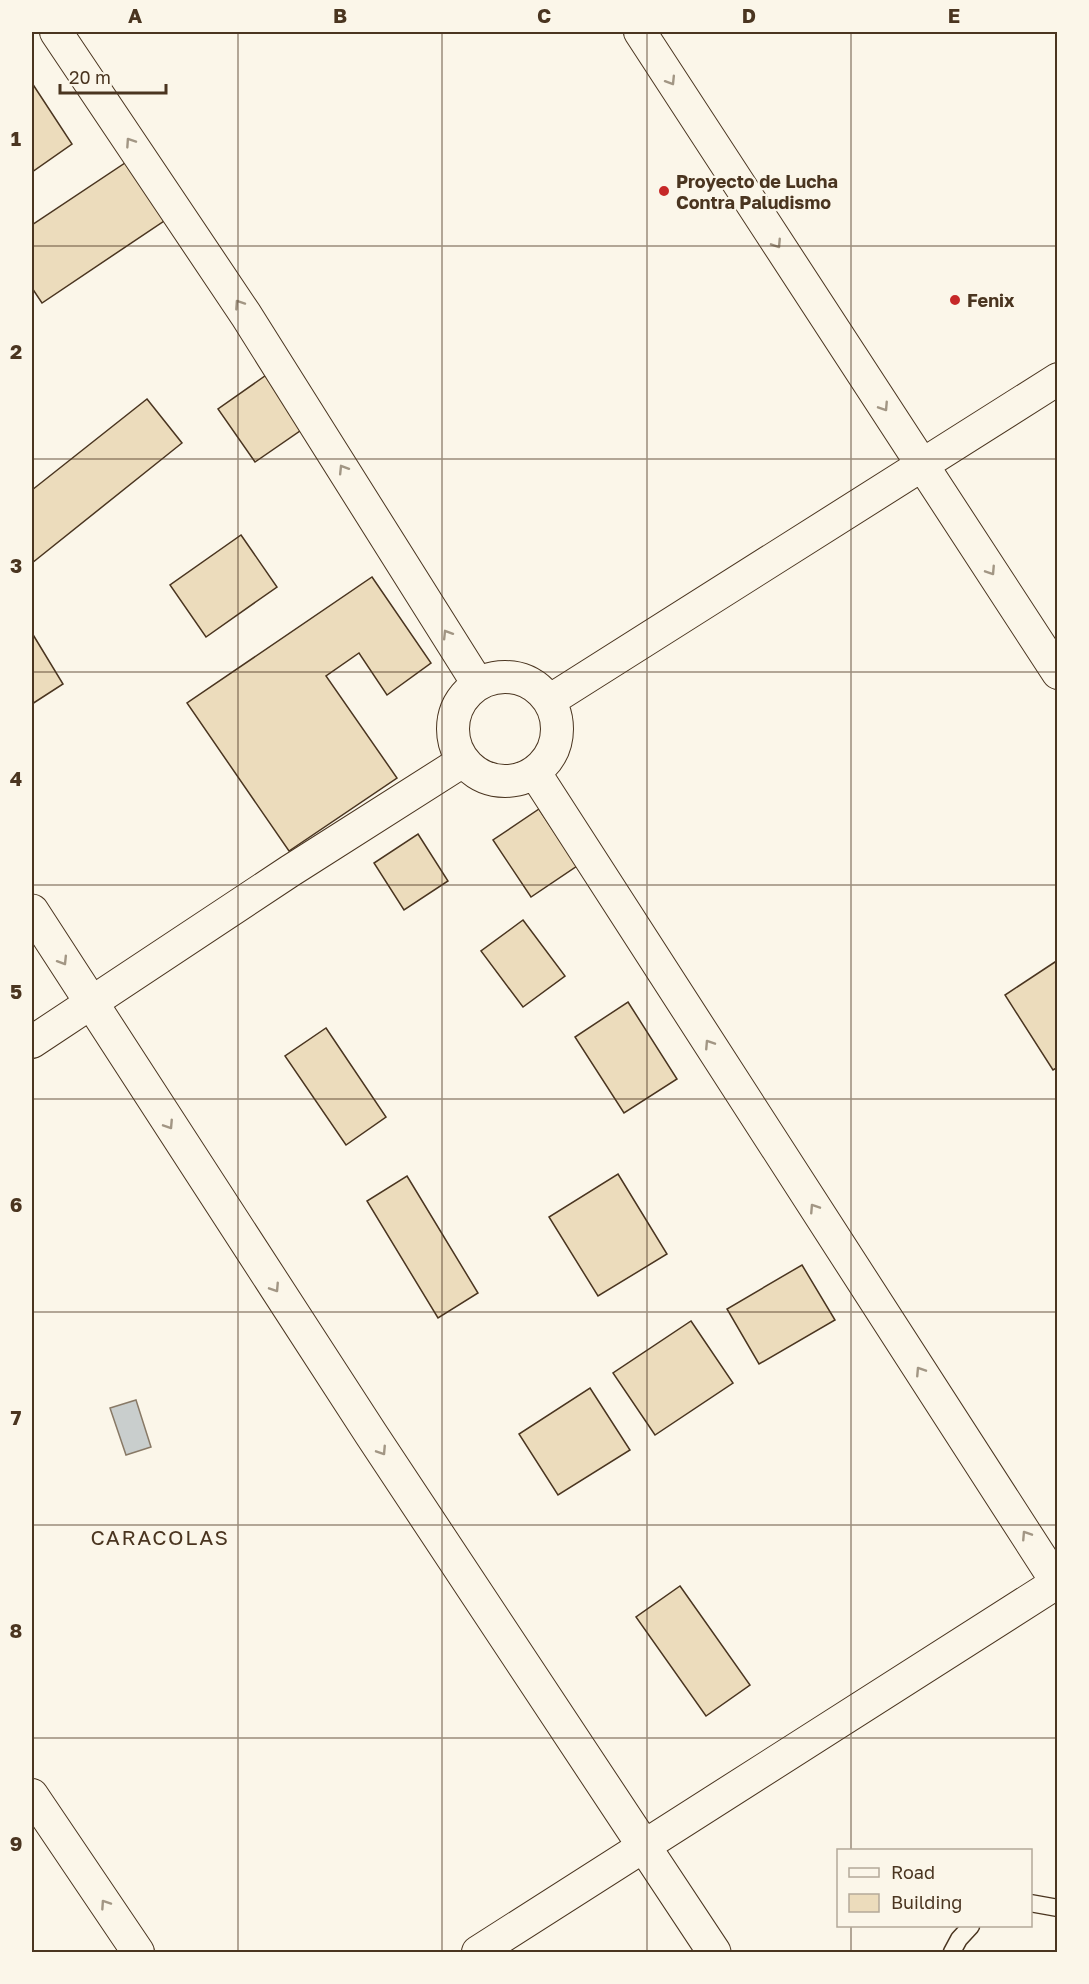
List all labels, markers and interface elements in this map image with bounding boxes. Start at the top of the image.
text: A [128,3,142,27]
text: B [333,3,347,27]
text: C [537,3,551,27]
text: D [742,3,756,27]
text: E [948,3,960,27]
scale bar [60,57,166,95]
text: 20 m [69,66,111,88]
one-way arrow [664,75,676,85]
text: 1 [11,126,21,150]
one-way arrow [127,138,138,149]
place label: Proyecto de Lucha Contra Paludismo [676,170,838,213]
marker: Proyecto de Lucha Contra Paludismo [657,184,671,198]
one-way arrow [770,238,781,249]
place label: Fenix [967,289,1015,311]
marker: Fenix [948,293,962,307]
one-way arrow [235,300,246,311]
text: 2 [10,339,22,363]
one-way arrow [877,401,888,412]
one-way arrow [338,465,350,475]
text: 3 [10,553,22,577]
one-way arrow [984,564,995,575]
one-way arrow [443,630,454,641]
text: 4 [10,766,22,790]
one-way arrow [55,955,67,965]
text: 5 [10,979,22,1003]
one-way arrow [705,1039,716,1050]
one-way arrow [161,1119,173,1129]
text: 6 [10,1192,22,1216]
one-way arrow [810,1203,821,1214]
one-way arrow [268,1281,279,1292]
one-way arrow [916,1367,927,1378]
text: 7 [11,1405,22,1429]
one-way arrow [375,1444,386,1455]
district label: CARACOLAS [90,1524,230,1550]
one-way arrow [1021,1531,1033,1541]
text: 8 [10,1618,22,1642]
text: 9 [10,1831,22,1855]
legend [837,1849,1032,1927]
text: Road [891,1861,935,1883]
text: Building [891,1891,962,1913]
one-way arrow [101,1900,112,1911]

